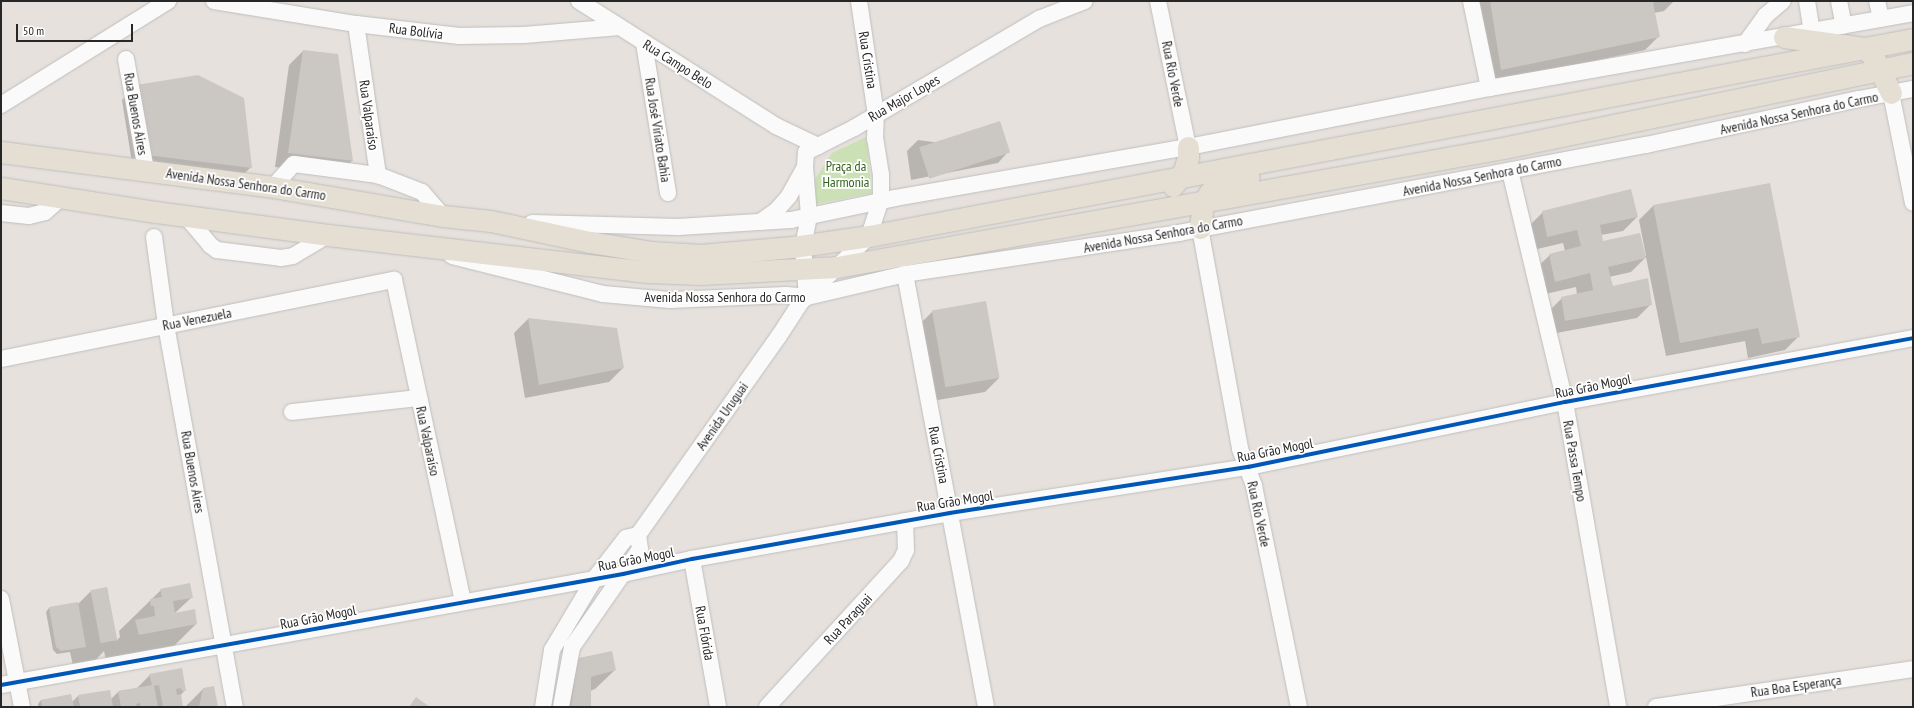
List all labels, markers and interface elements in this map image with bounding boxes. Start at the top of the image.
scale bar [18,16,135,42]
street label: Rua Bolívia [388,19,444,43]
text: 50 m [23,23,44,38]
street label: Rua Cristina [855,30,881,90]
street label: Rua Campo Belo [640,36,716,92]
street label: Rua Rio Verde [1158,39,1188,109]
street label: Rua Buenos Aires [120,71,152,157]
street label: Rua Major Lopes [865,71,943,125]
street label: Rua José Viriato Bahia [641,76,675,184]
street label: Rua Valparaíso [356,79,382,151]
street label: Avenida Nossa Senhora do Carmo [1718,88,1880,138]
street label: Avenida Nossa Senhora do Carmo [1401,152,1563,200]
park label: Praça da Harmonia [823,158,869,190]
street label: Avenida Nossa Senhora do Carmo [165,164,327,204]
street label: Avenida Nossa Senhora do Carmo [1082,212,1244,256]
street label: Avenida Nossa Senhora do Carmo [644,289,806,305]
street label: Rua Venezuela [161,304,233,334]
street label: Rua Grão Mogol [1554,370,1632,402]
street label: Avenida Uruguai [692,379,752,453]
street label: Rua Valparaíso [412,404,444,478]
street label: Rua Passa Tempo [1560,419,1590,503]
street label: Rua Cristina [925,425,953,485]
street label: Rua Buenos Aires [177,429,209,515]
street label: Rua Grão Mogol [1236,434,1314,466]
street label: Rua Rio Verde [1244,479,1274,549]
street label: Rua Grão Mogol [916,487,994,515]
street label: Rua Grão Mogol [597,543,675,575]
street label: Rua Paraguai [820,590,876,648]
street label: Rua Grão Mogol [279,601,357,633]
street label: Rua Flórida [692,604,718,662]
street label: Rua Boa Esperança [1750,671,1842,701]

